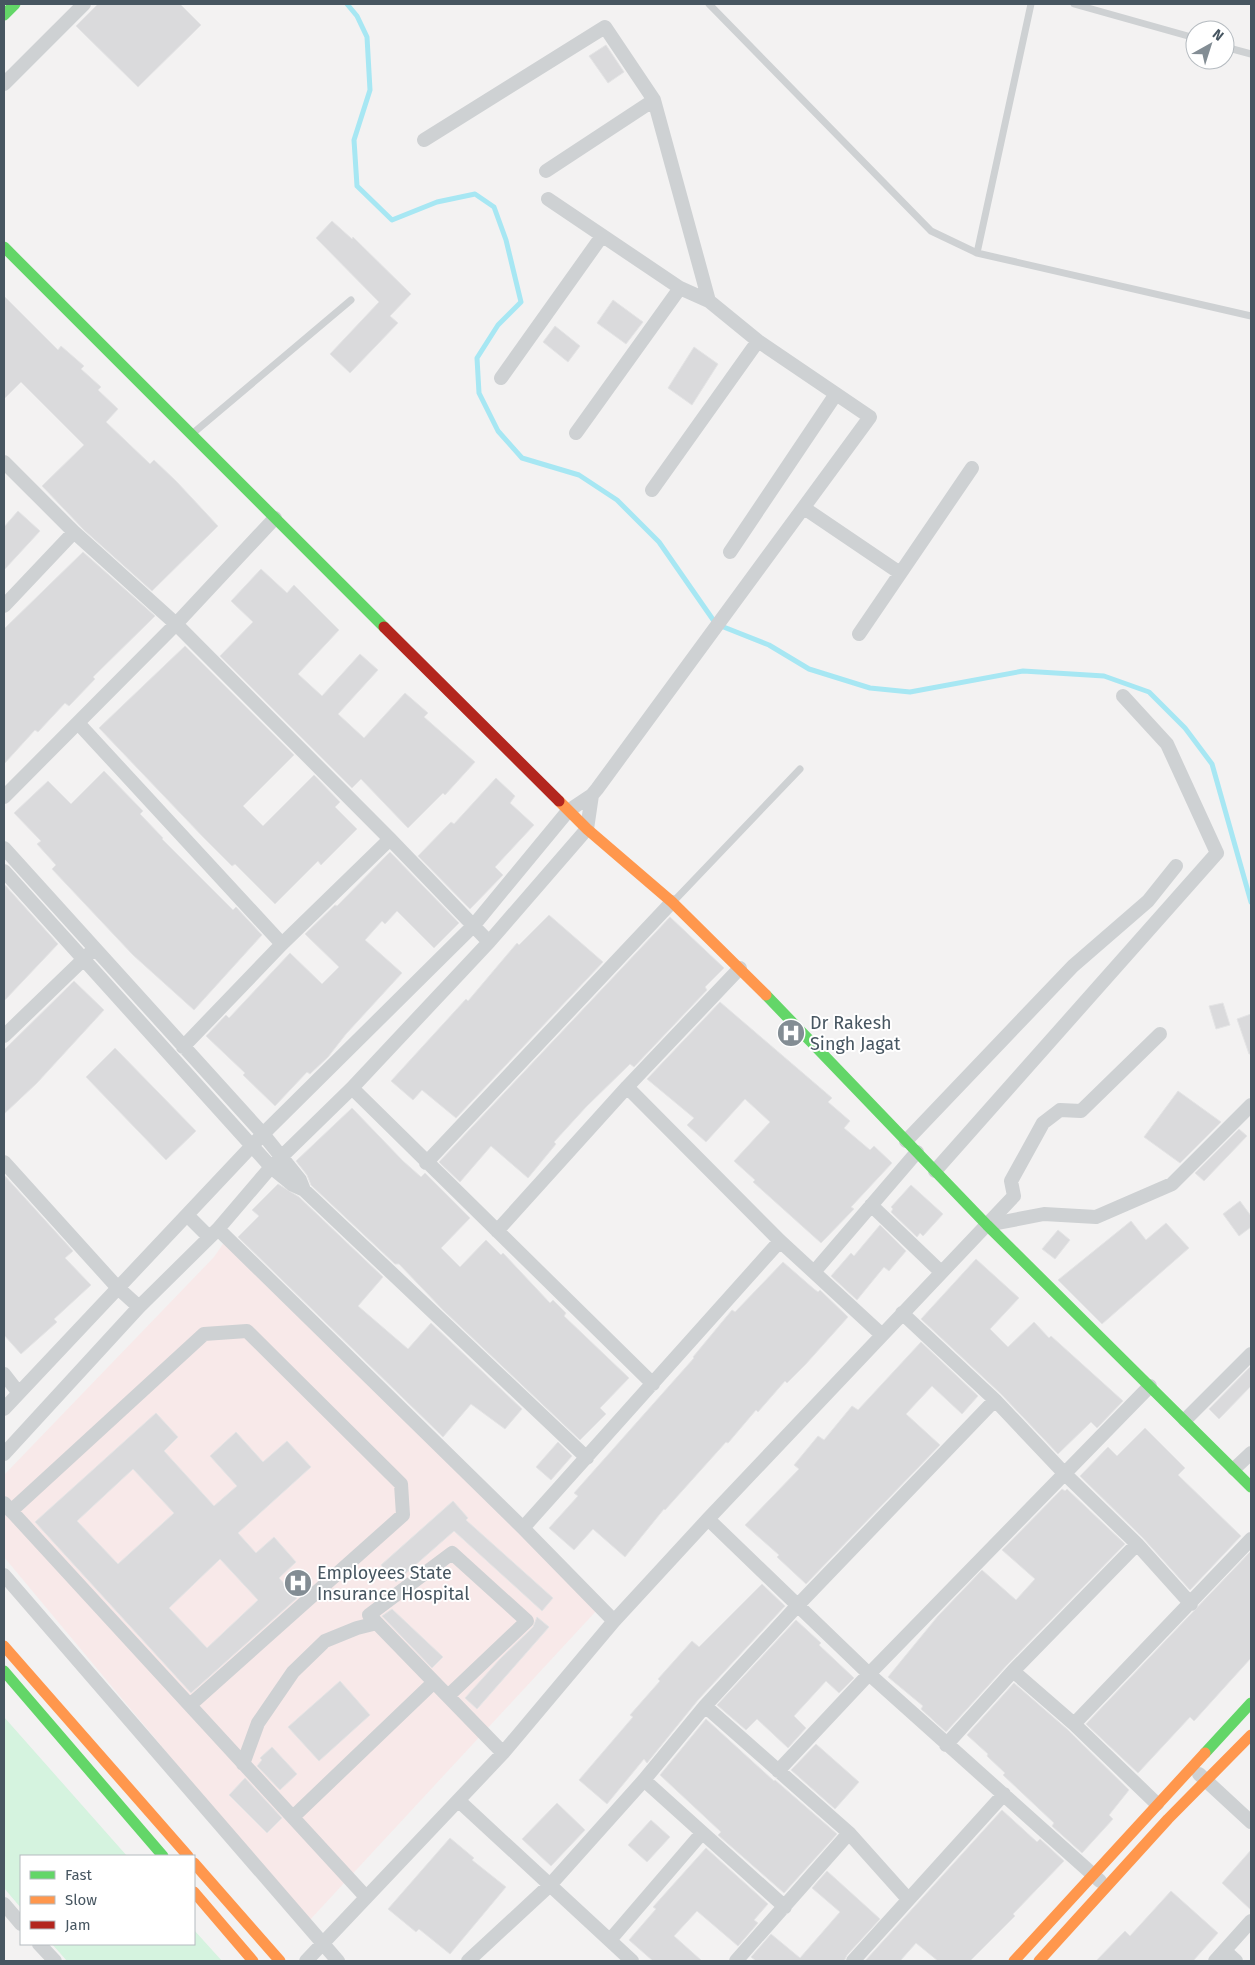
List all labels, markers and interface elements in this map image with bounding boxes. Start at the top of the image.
north arrow [1185,20,1235,70]
text: N [1209,26,1227,45]
place label: Dr Rakesh Singh Jagat [810,1012,901,1055]
hospital icon: Dr Rakesh Singh Jagat [776,1018,806,1048]
place label: Employees State Insurance Hospital [317,1562,469,1605]
hospital icon: Employees State Insurance Hospital [283,1568,313,1598]
legend [20,1855,195,1945]
text: Fast [65,1866,92,1884]
text: Slow [65,1891,97,1909]
text: Jam [65,1916,91,1934]

